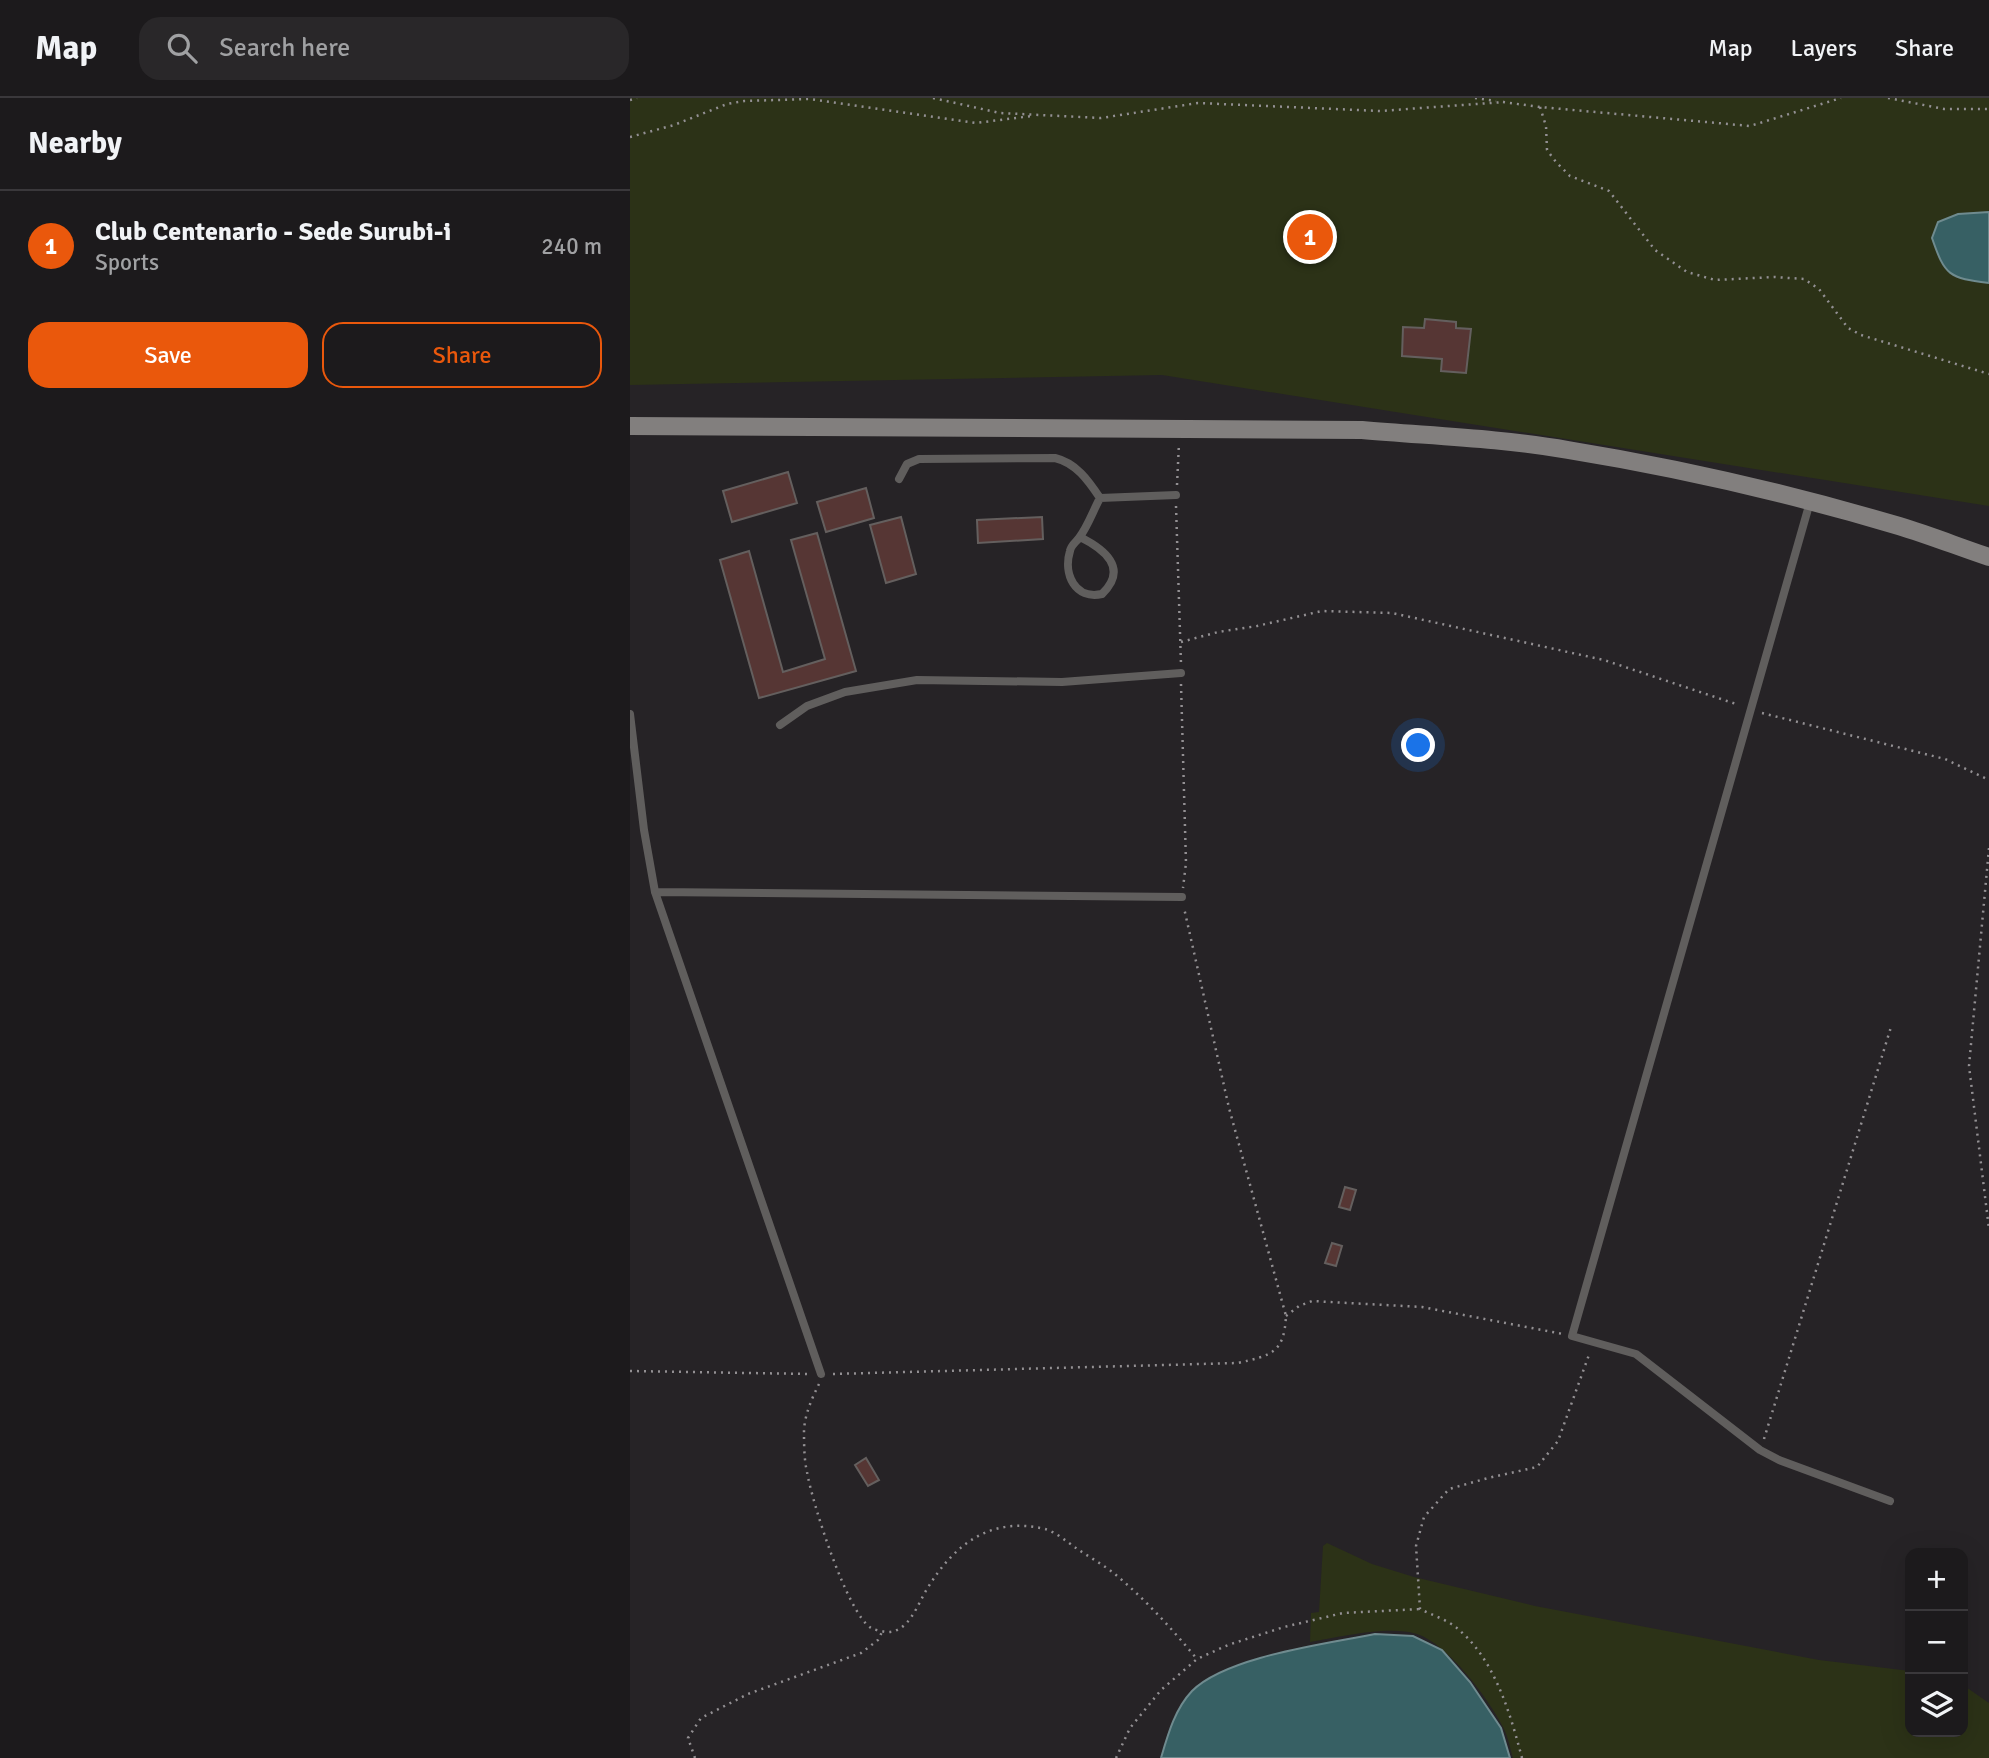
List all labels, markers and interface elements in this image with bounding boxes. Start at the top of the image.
search box [139,17,629,80]
text: Map [35,28,97,69]
icon: search [163,29,201,67]
text: Search here [219,32,350,64]
text: Map [1708,33,1753,63]
text: Layers [1791,33,1857,63]
text: Share [1895,33,1954,63]
text: Nearby [28,125,122,162]
pin: 1 [1287,211,1333,263]
text: Club Centenario - Sede Surubi-i [95,216,451,248]
text: 1 [45,232,57,261]
text: 240 m [541,232,602,261]
text: Sports [95,248,159,277]
button: Save [28,322,308,388]
button: Share [322,322,602,388]
your location [1401,728,1435,762]
map controls [1905,1548,1968,1737]
button: + [1905,1548,1968,1611]
button: − [1905,1611,1968,1674]
button: layers [1905,1674,1968,1737]

